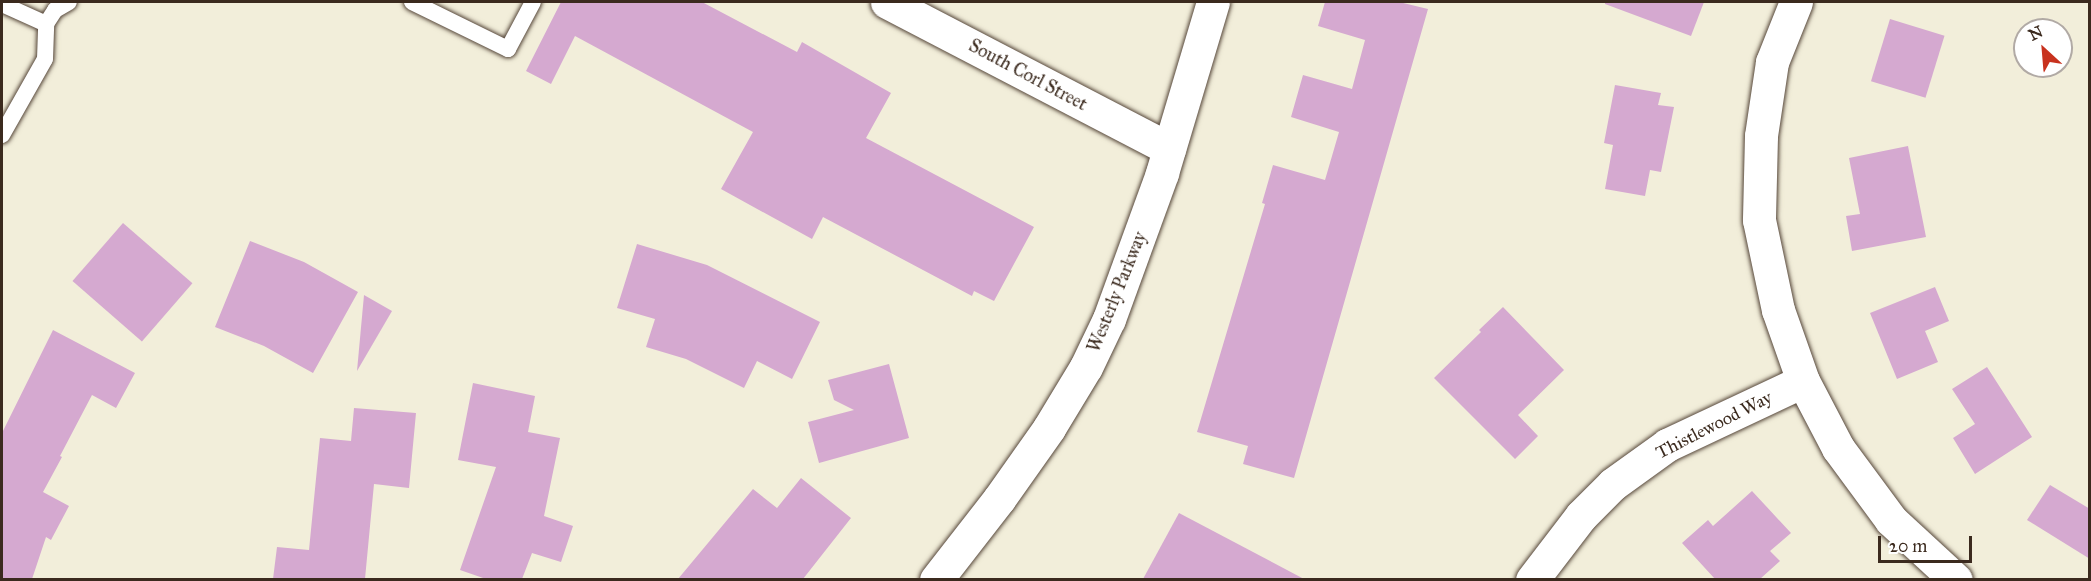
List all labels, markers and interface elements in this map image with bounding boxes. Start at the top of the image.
north arrow [2013,18,2073,78]
text: N [2025,22,2046,45]
street label: South Corl Street [965,35,1091,115]
street label: Westerly Parkway [1083,229,1151,355]
street label: Thistlewood Way [1652,386,1776,464]
scale bar [1881,524,1976,562]
text: 20 m [1889,535,1927,557]

